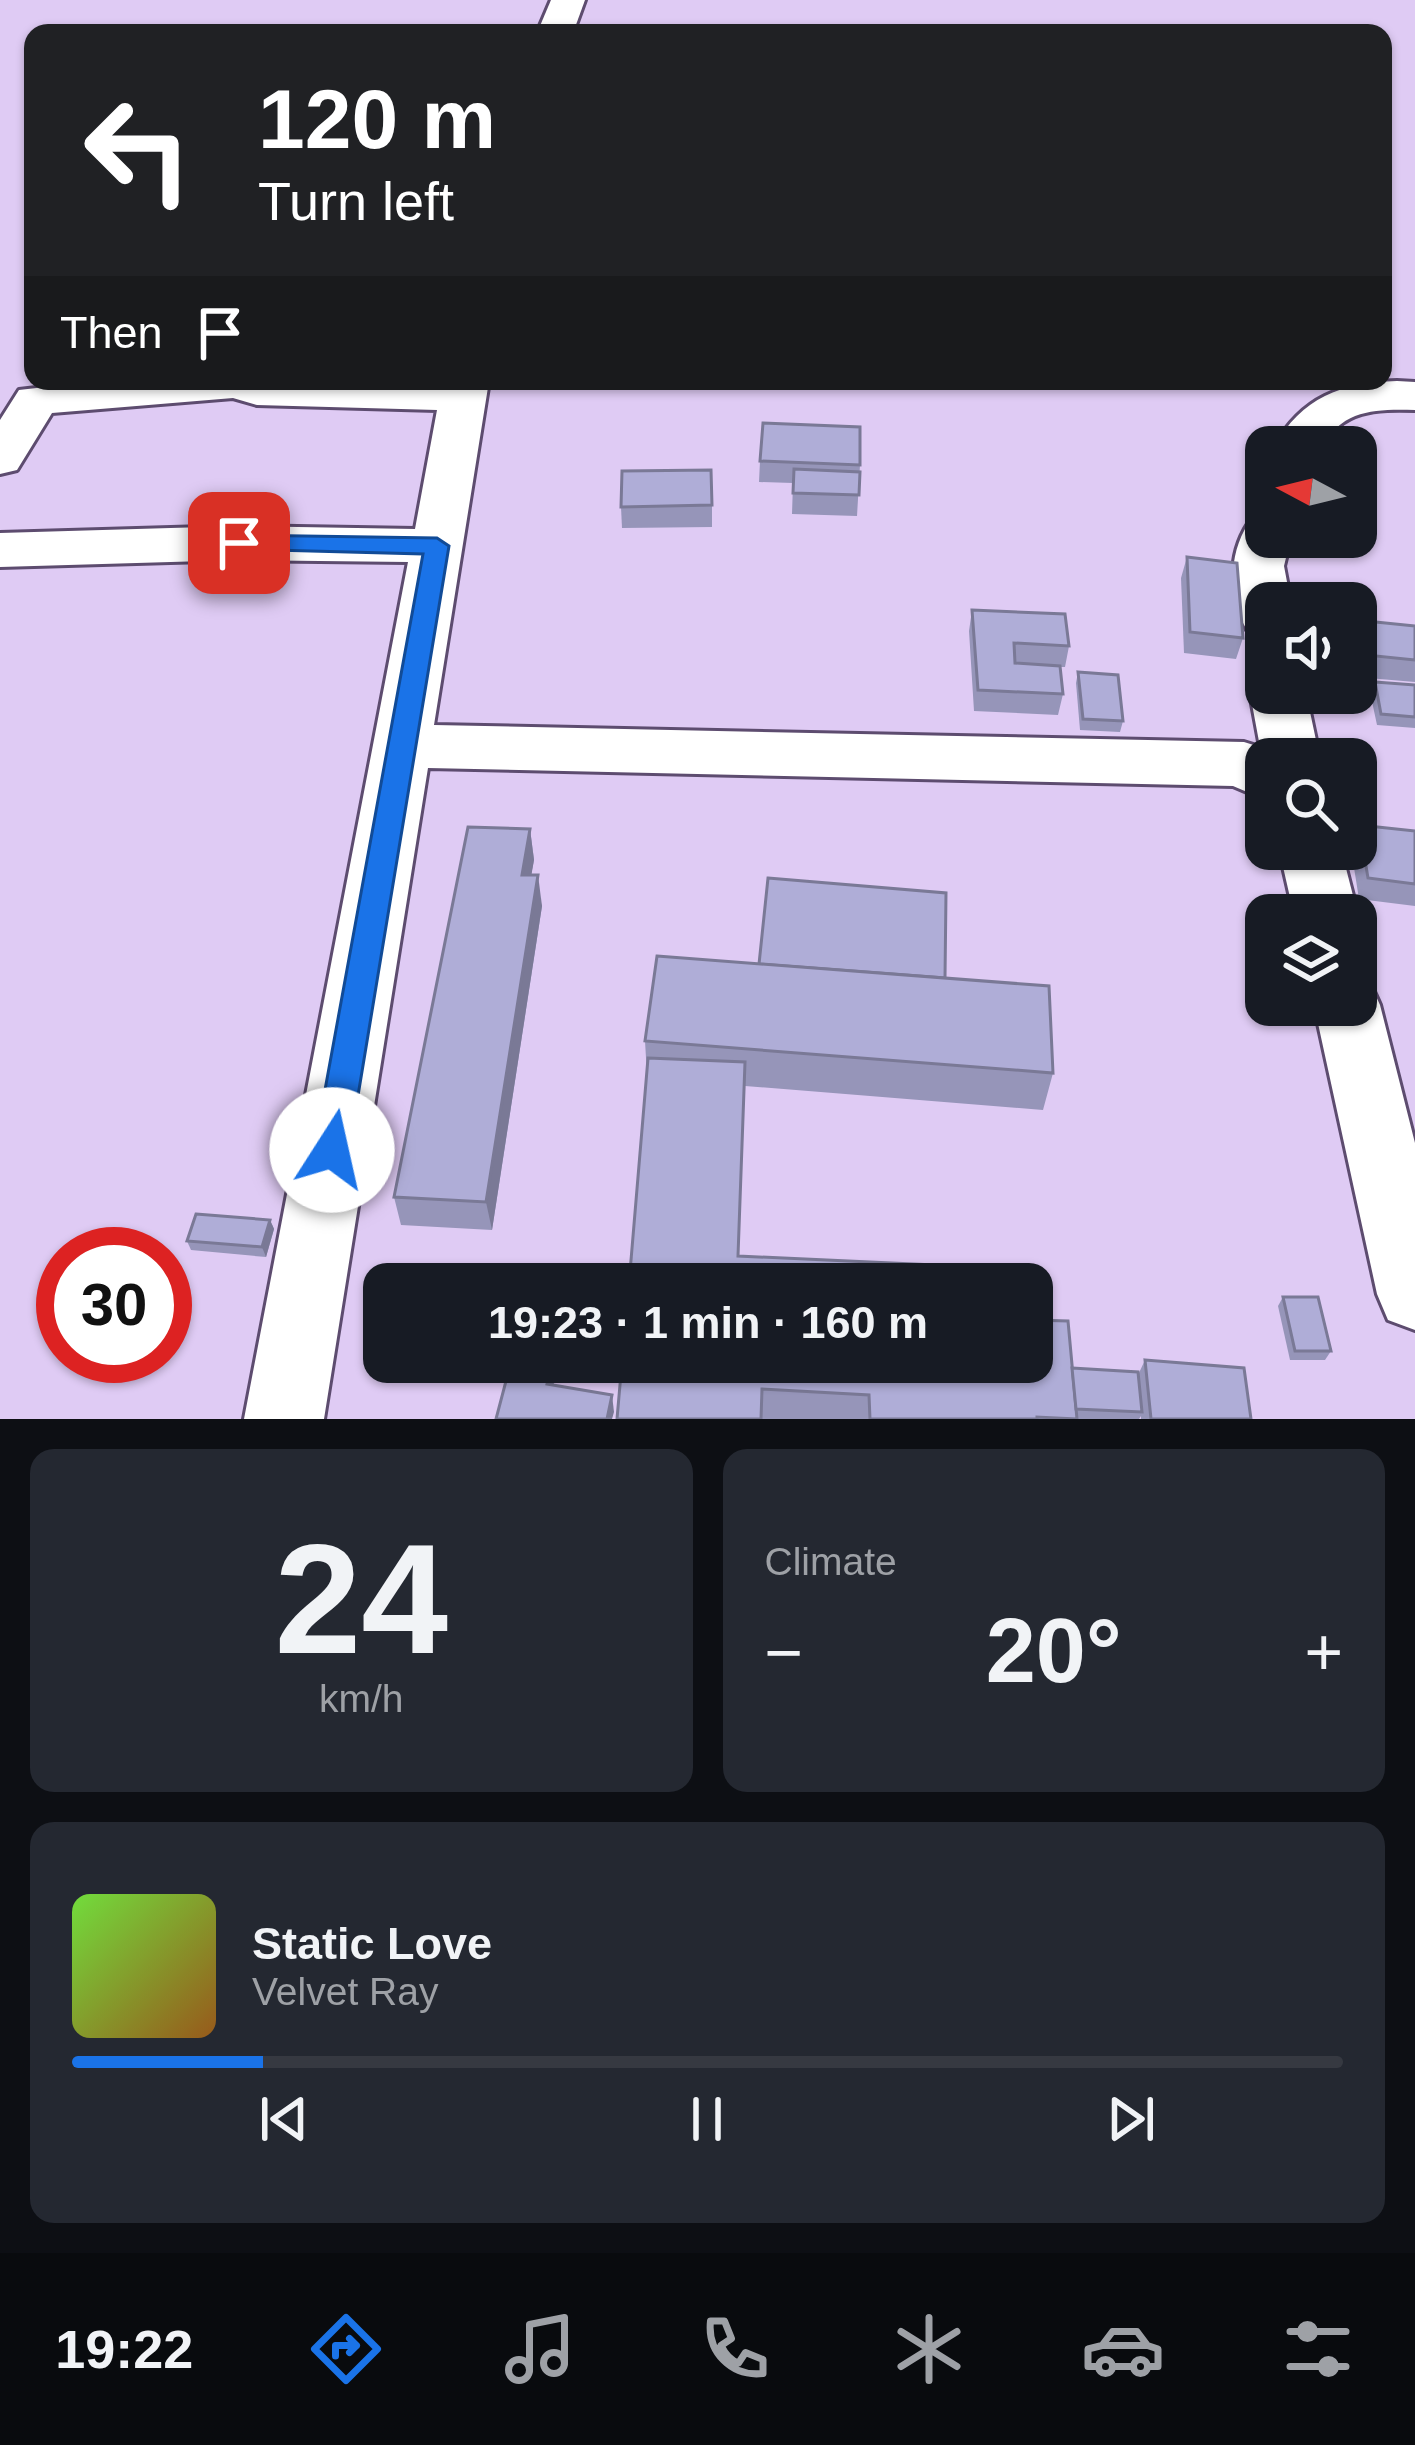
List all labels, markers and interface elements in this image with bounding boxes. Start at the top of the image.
icon: left [60,72,216,228]
text: 120 m [258,72,496,166]
text: Turn left [258,171,454,231]
icon: arrive [187,300,253,366]
text: Then [60,307,163,358]
north arrow [1245,426,1377,558]
map controls [1245,426,1377,1026]
pin [188,492,290,594]
icon: arrive [206,510,272,576]
button: sound [1245,582,1377,714]
button: search [1245,738,1377,870]
button: layers [1245,894,1377,1026]
position arrow [269,1087,395,1213]
speed limit sign: 30 [36,1227,192,1383]
text: 19:23 · 1 min · 160 m [488,1297,928,1348]
text: 24 [274,1512,448,1686]
text: Climate [765,1540,897,1583]
text: 20° [986,1601,1122,1701]
text: − [765,1615,803,1689]
text: + [1304,1615,1343,1689]
text: km/h [319,1677,404,1720]
text: Static Love [252,1918,492,1969]
text: Velvet Ray [252,1970,438,2013]
icon: previous [251,2086,317,2152]
icon: pause [674,2086,740,2152]
icon: next [1098,2086,1164,2152]
icon: directions [304,2307,388,2391]
icon: music [498,2307,582,2391]
icon: phone [693,2307,777,2391]
icon: climate [887,2307,971,2391]
icon: car [1081,2307,1165,2391]
icon: filters [1276,2307,1360,2391]
text: 19:22 [55,2319,193,2379]

